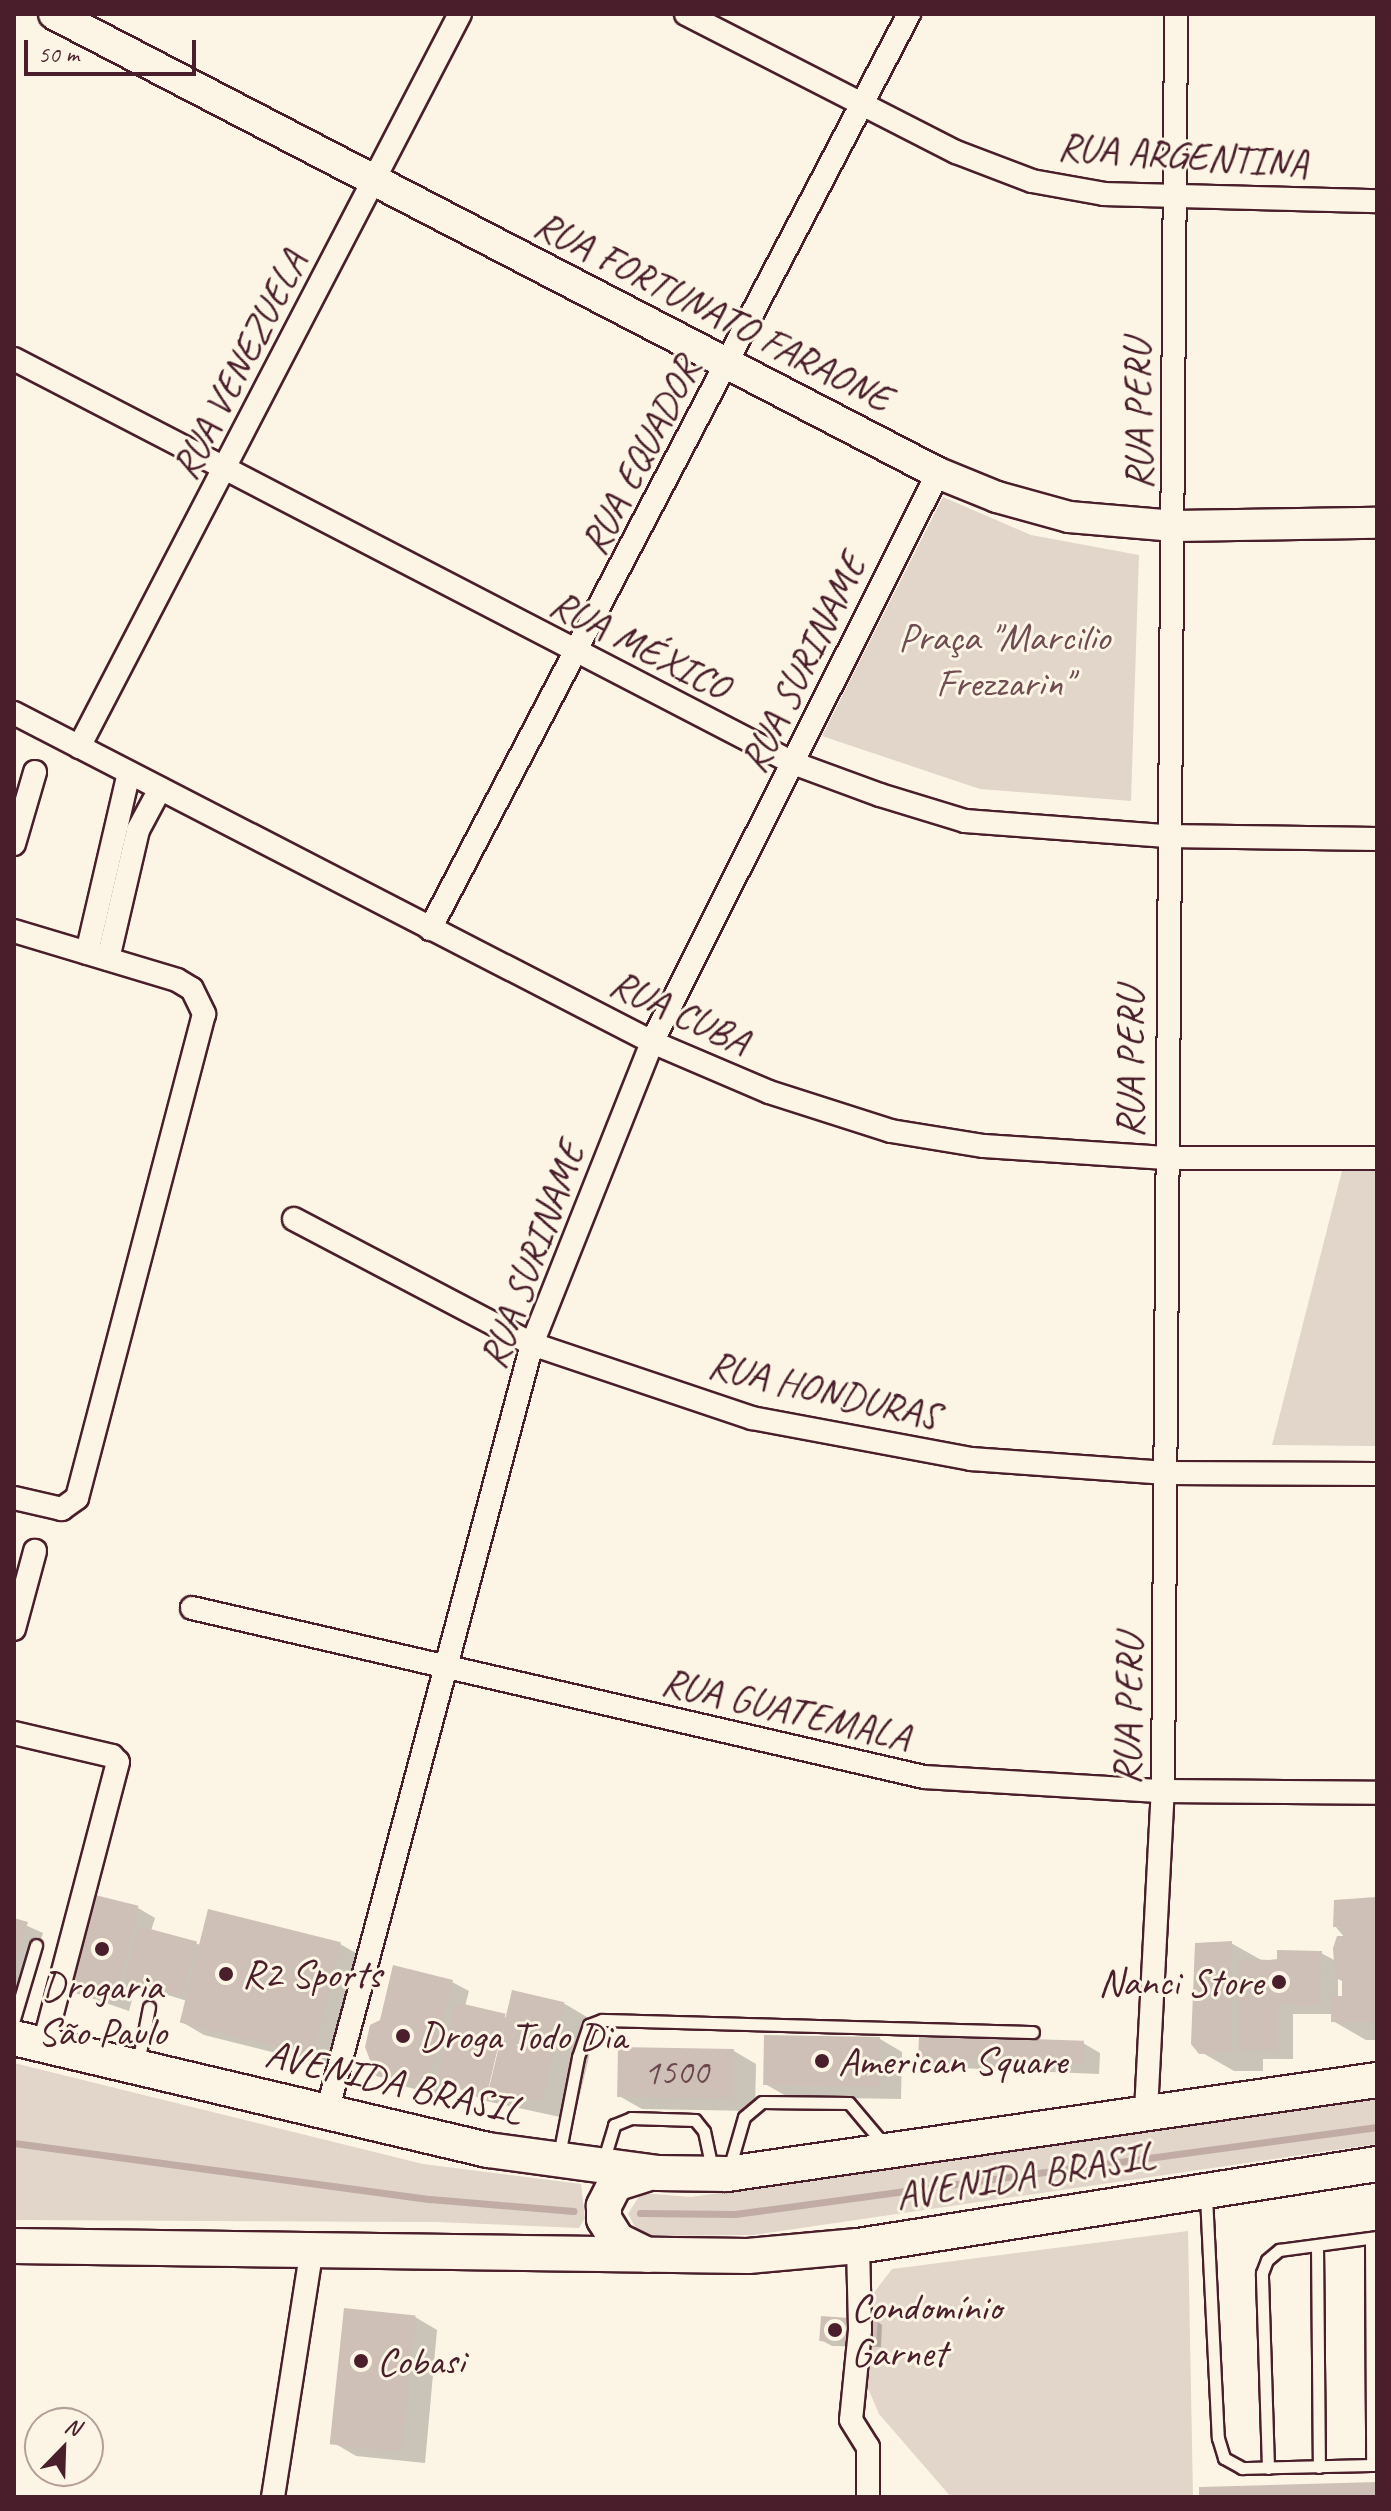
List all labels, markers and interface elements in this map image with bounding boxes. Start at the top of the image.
scale bar [28,24,200,74]
text: 50 m [38,39,79,69]
street label: RUA ARGENTINA [1055,122,1311,188]
street label: RUA FORTUNATO FARAONE [526,200,900,422]
street label: RUA VENEZUELA [160,242,318,488]
street label: RUA PERU [1113,340,1163,490]
street label: RUA EQUADOR [571,351,709,561]
street label: RUA SURINAME [730,546,876,780]
street label: RUA MÉXICO [542,579,738,711]
park label: Praça "Marcilio Frezzarin" [898,613,1110,707]
street label: RUA CUBA [603,959,757,1065]
street label: RUA PERU [1106,989,1154,1137]
street label: RUA SURINAME [469,1136,595,1374]
street label: RUA HONDURAS [703,1340,945,1440]
street label: RUA PERU [1103,1635,1153,1785]
street label: RUA GUATEMALA [658,1657,914,1761]
marker: Drogaria São Paulo [93,1940,111,1958]
place label: R2 Sports [242,1950,381,1998]
place label: Nanci Store [1097,1958,1263,2006]
place label: Drogaria São Paulo [37,1962,167,2056]
marker: R2 Sports [217,1965,235,1983]
marker: Nanci Store [1270,1973,1288,1991]
place label: Droga Todo Dia [419,2012,627,2060]
marker: Droga Todo Dia [394,2027,412,2045]
street label: AVENIDA BRASIL [261,2029,527,2135]
place label: American Square [838,2037,1066,2085]
house number: 1500 [644,2051,708,2095]
marker: American Square [813,2052,831,2070]
street label: AVENIDA BRASIL [892,2131,1158,2219]
place label: Condomínio Garnet [851,2283,1001,2377]
marker: Condomínio Garnet [826,2321,844,2339]
place label: Cobasi [377,2337,465,2385]
marker: Cobasi [352,2352,370,2370]
north arrow [24,2407,104,2487]
text: N [61,2411,84,2442]

